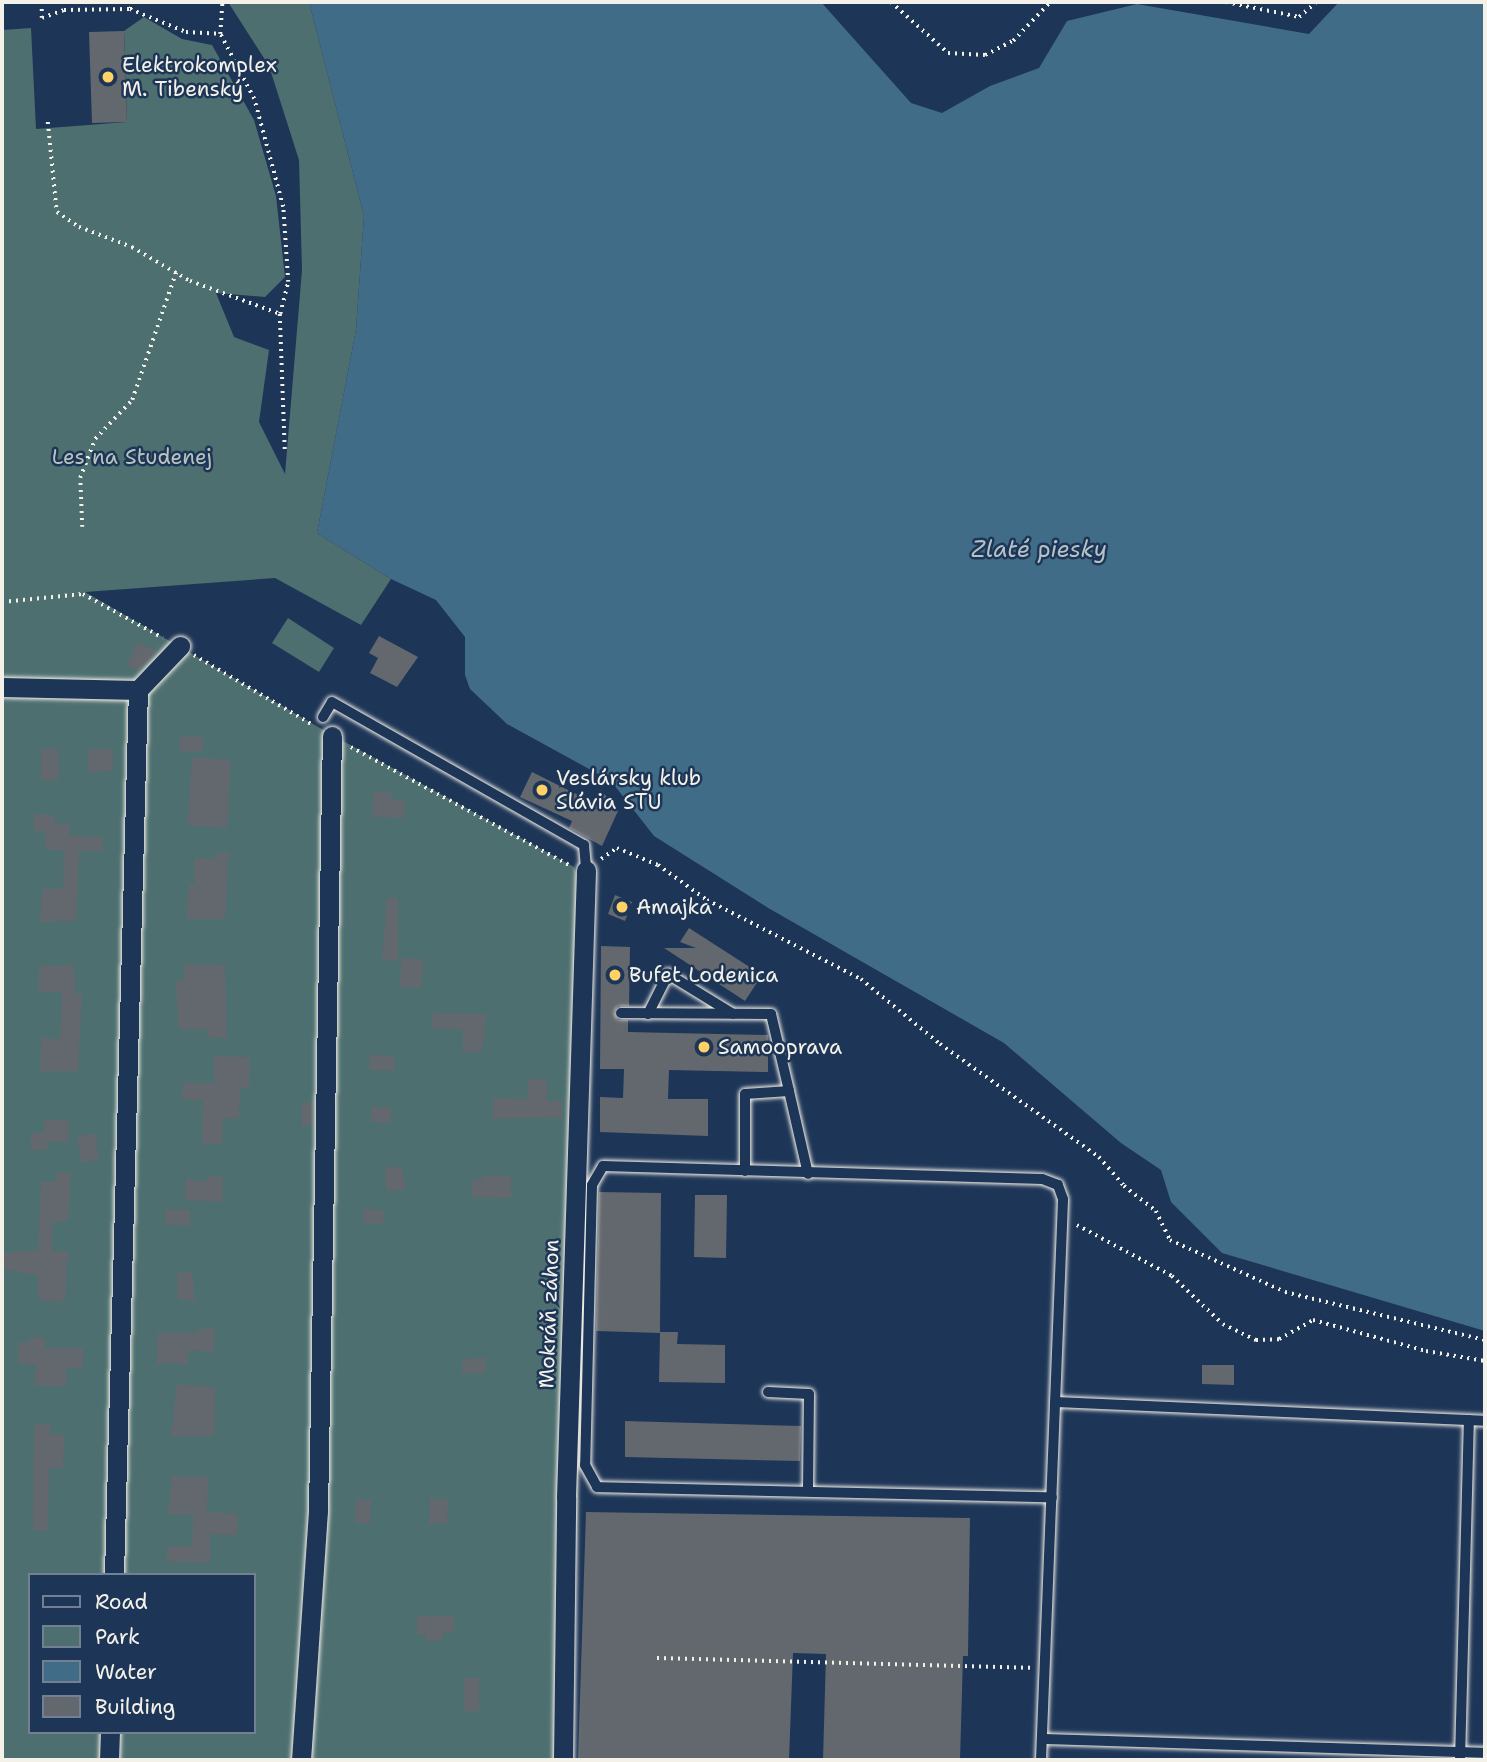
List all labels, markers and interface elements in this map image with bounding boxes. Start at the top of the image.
place label: Elektrokomplex M. Tibenský [122,52,277,102]
marker: Elektrokomplex M. Tibenský [100,69,116,85]
park label: Les na Studenej [52,444,212,470]
water label: Zlaté piesky [971,535,1107,563]
place label: Veslársky klub Slávia STU [556,765,701,815]
marker: Veslársky klub Slávia STU [534,782,550,798]
place label: Amajka [636,894,712,920]
marker: Amajka [614,899,630,915]
place label: Bufet Lodenica [629,962,778,988]
marker: Bufet Lodenica [607,967,623,983]
place label: Samooprava [718,1034,842,1060]
marker: Samooprava [696,1039,712,1055]
street label: Mokráň záhon [534,1239,564,1389]
legend [28,1573,256,1734]
text: Road [95,1588,148,1616]
text: Park [95,1623,140,1651]
text: Water [95,1658,157,1686]
text: Building [95,1693,175,1721]

